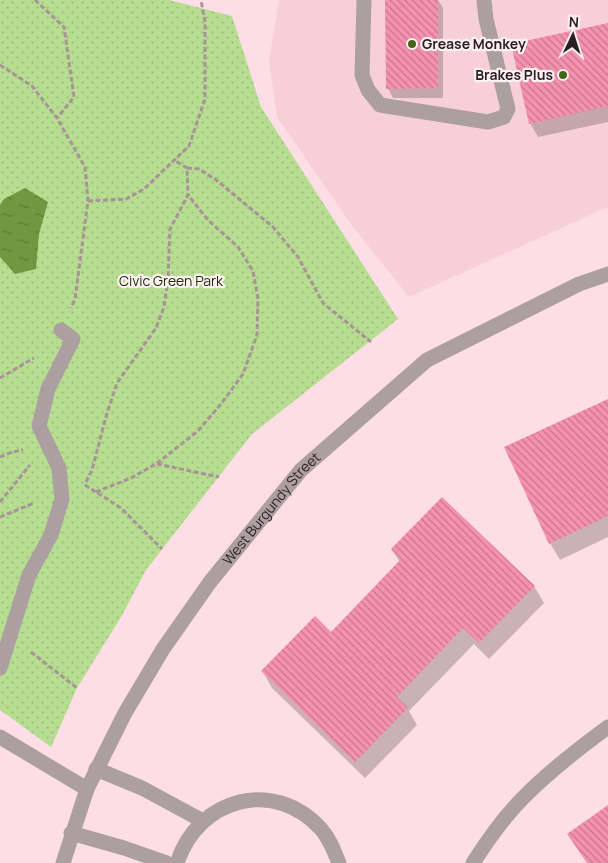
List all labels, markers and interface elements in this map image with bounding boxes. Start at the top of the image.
north arrow [548,10,598,60]
text: N [568,12,580,31]
place label: Grease Monkey [422,34,526,53]
marker: Grease Monkey [406,38,418,50]
place label: Brakes Plus [475,65,553,84]
marker: Brakes Plus [557,69,569,81]
park label: Civic Green Park [119,271,224,290]
street label: West Burgundy Street [218,447,324,568]

